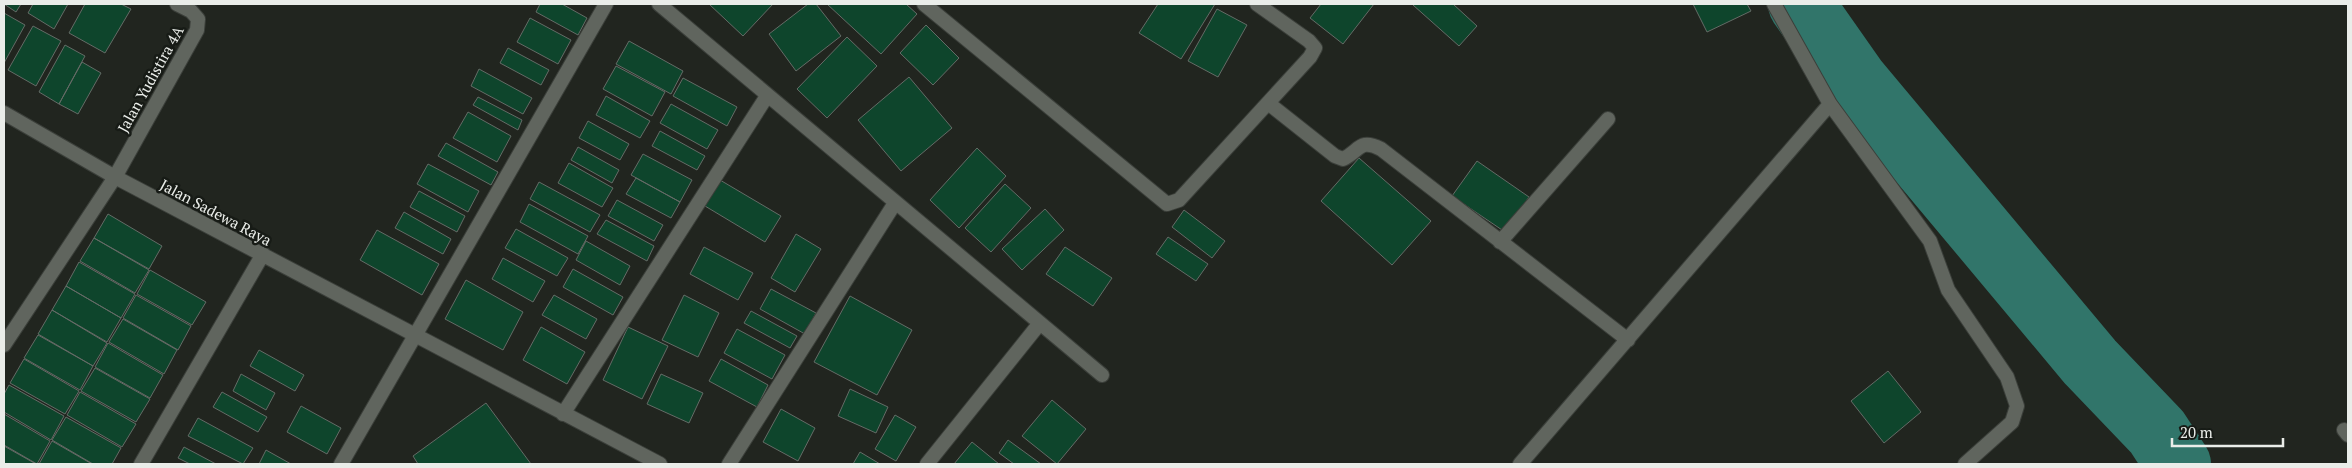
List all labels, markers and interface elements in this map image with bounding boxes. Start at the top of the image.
street label: Jalan Yudistira 4A [112,21,188,136]
street label: Jalan Sadewa Raya [157,174,275,250]
scale bar [2172,416,2283,448]
text: 20 m [2180,422,2213,442]

